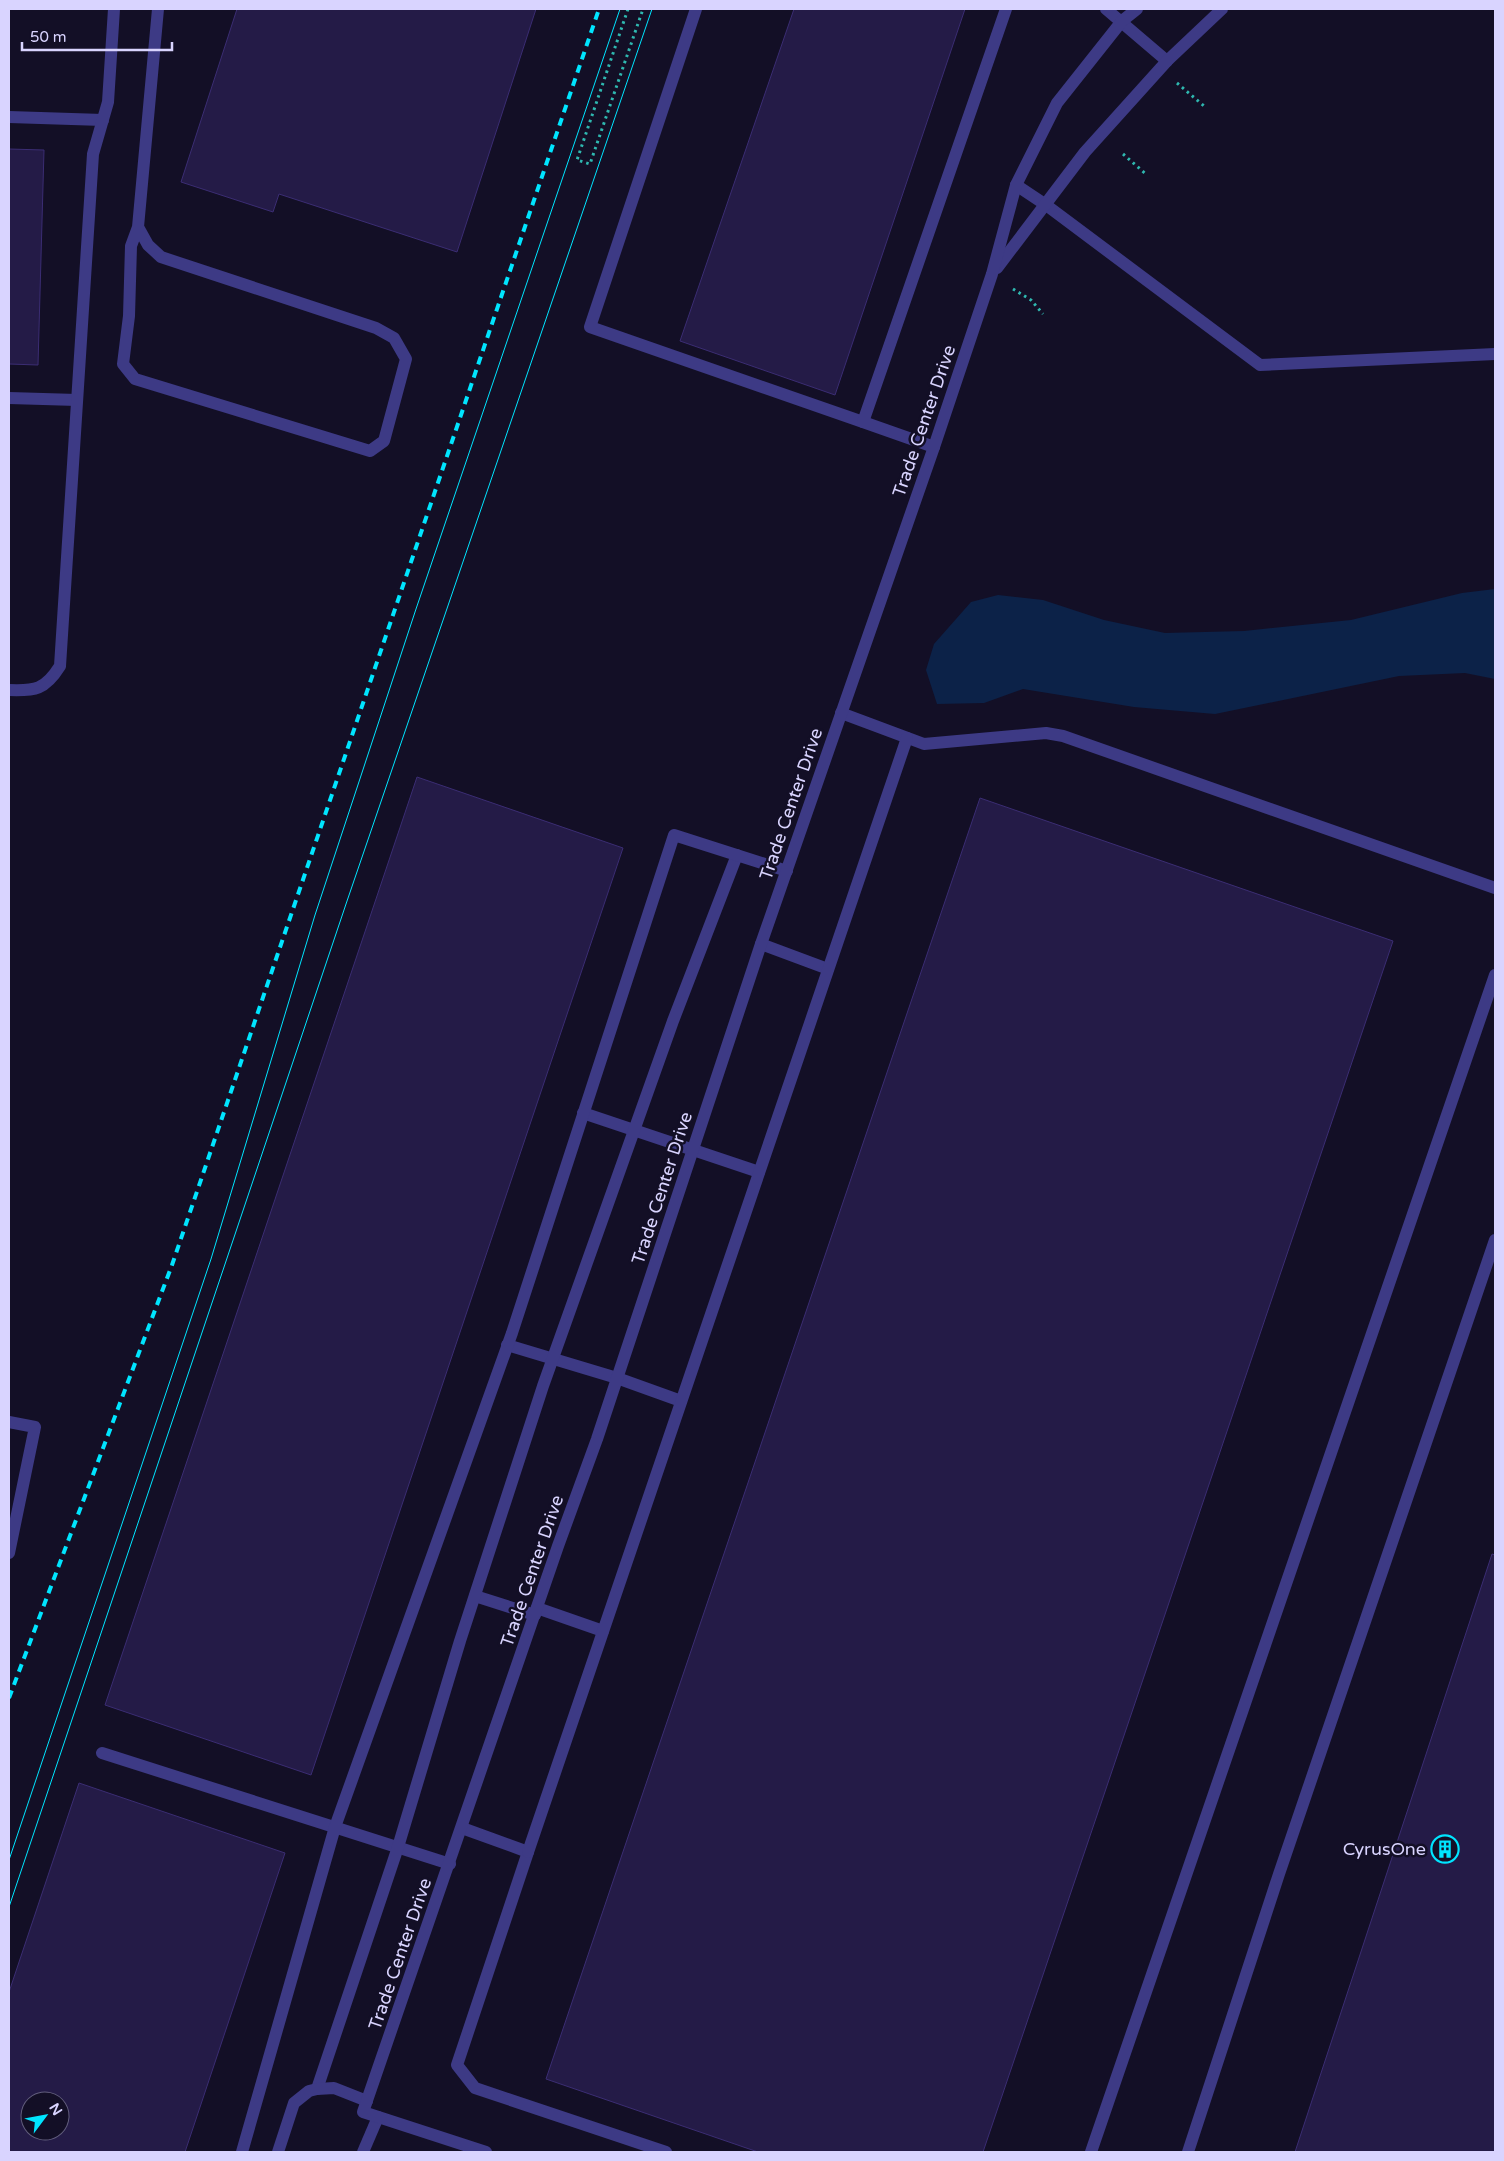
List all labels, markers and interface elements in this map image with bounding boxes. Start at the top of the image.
scale bar [22,20,172,52]
text: 50 m [30,28,67,46]
street label: Trade Center Drive [888,342,960,500]
street label: Trade Center Drive [755,725,827,883]
street label: Trade Center Drive [627,1109,697,1267]
street label: Trade Center Drive [496,1492,568,1650]
building icon: CyrusOne [1430,1834,1460,1864]
place label: CyrusOne [1343,1838,1426,1860]
street label: Trade Center Drive [364,1875,436,2033]
north arrow [20,2091,70,2141]
text: N [45,2100,66,2119]

